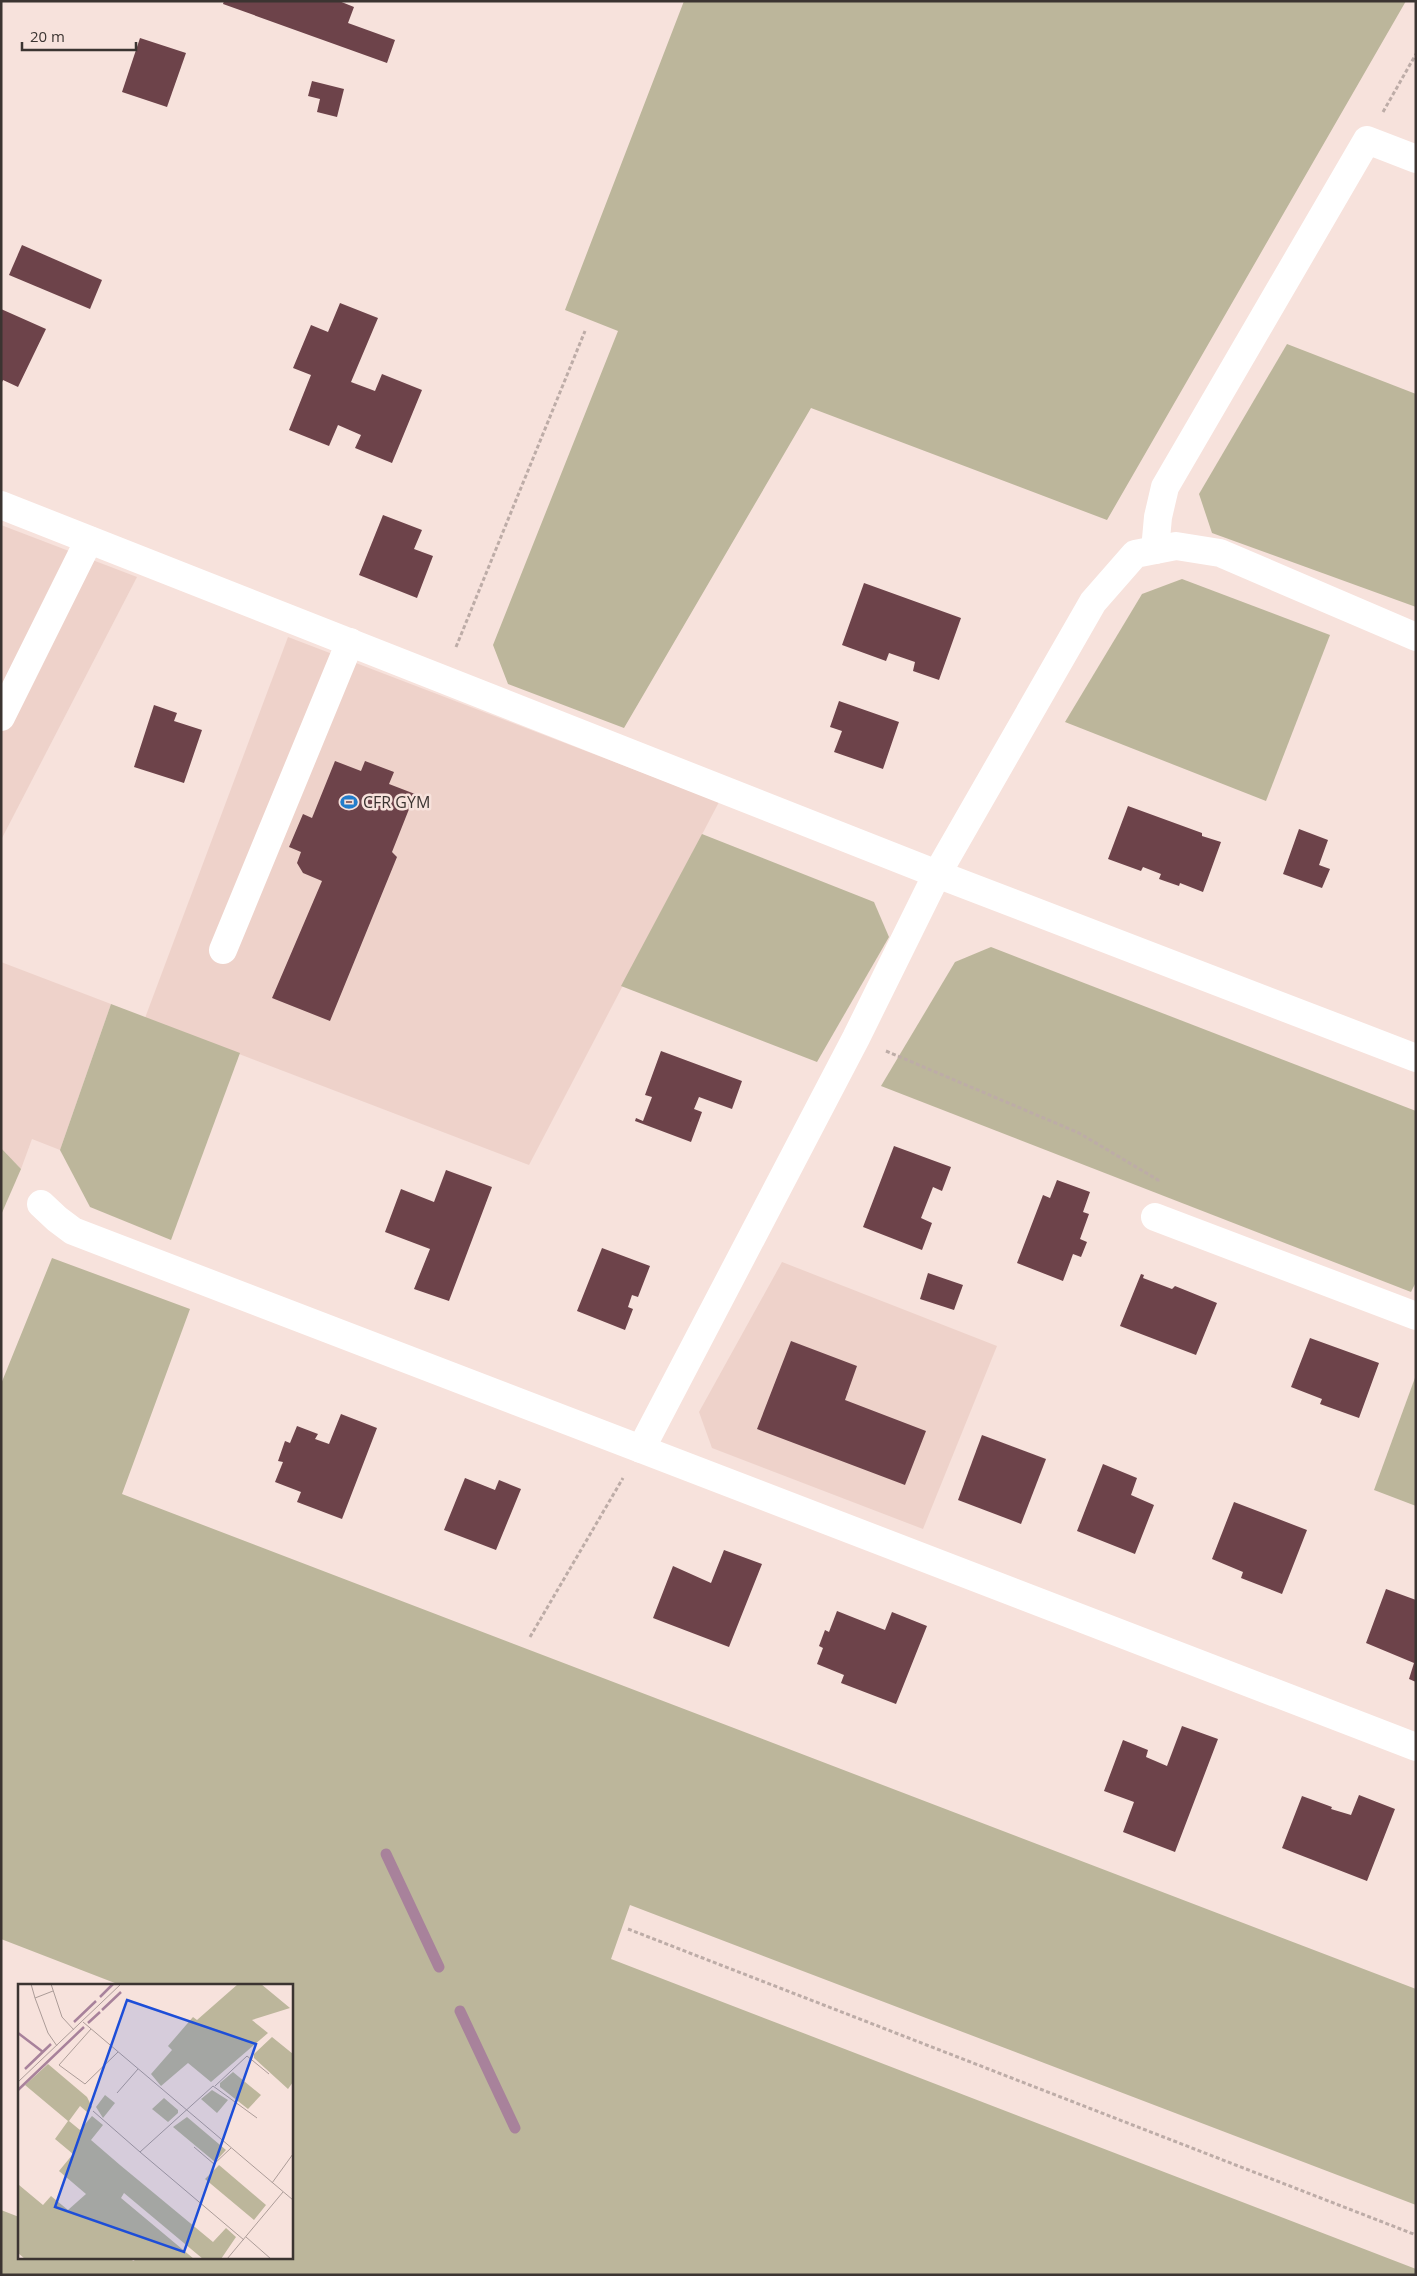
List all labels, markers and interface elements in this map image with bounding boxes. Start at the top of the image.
scale bar [22,20,136,52]
text: 20 m [30,26,65,46]
place label: CFR GYM [363,791,430,813]
sports icon: CFR GYM [339,792,359,812]
inset map [18,1984,292,2258]

